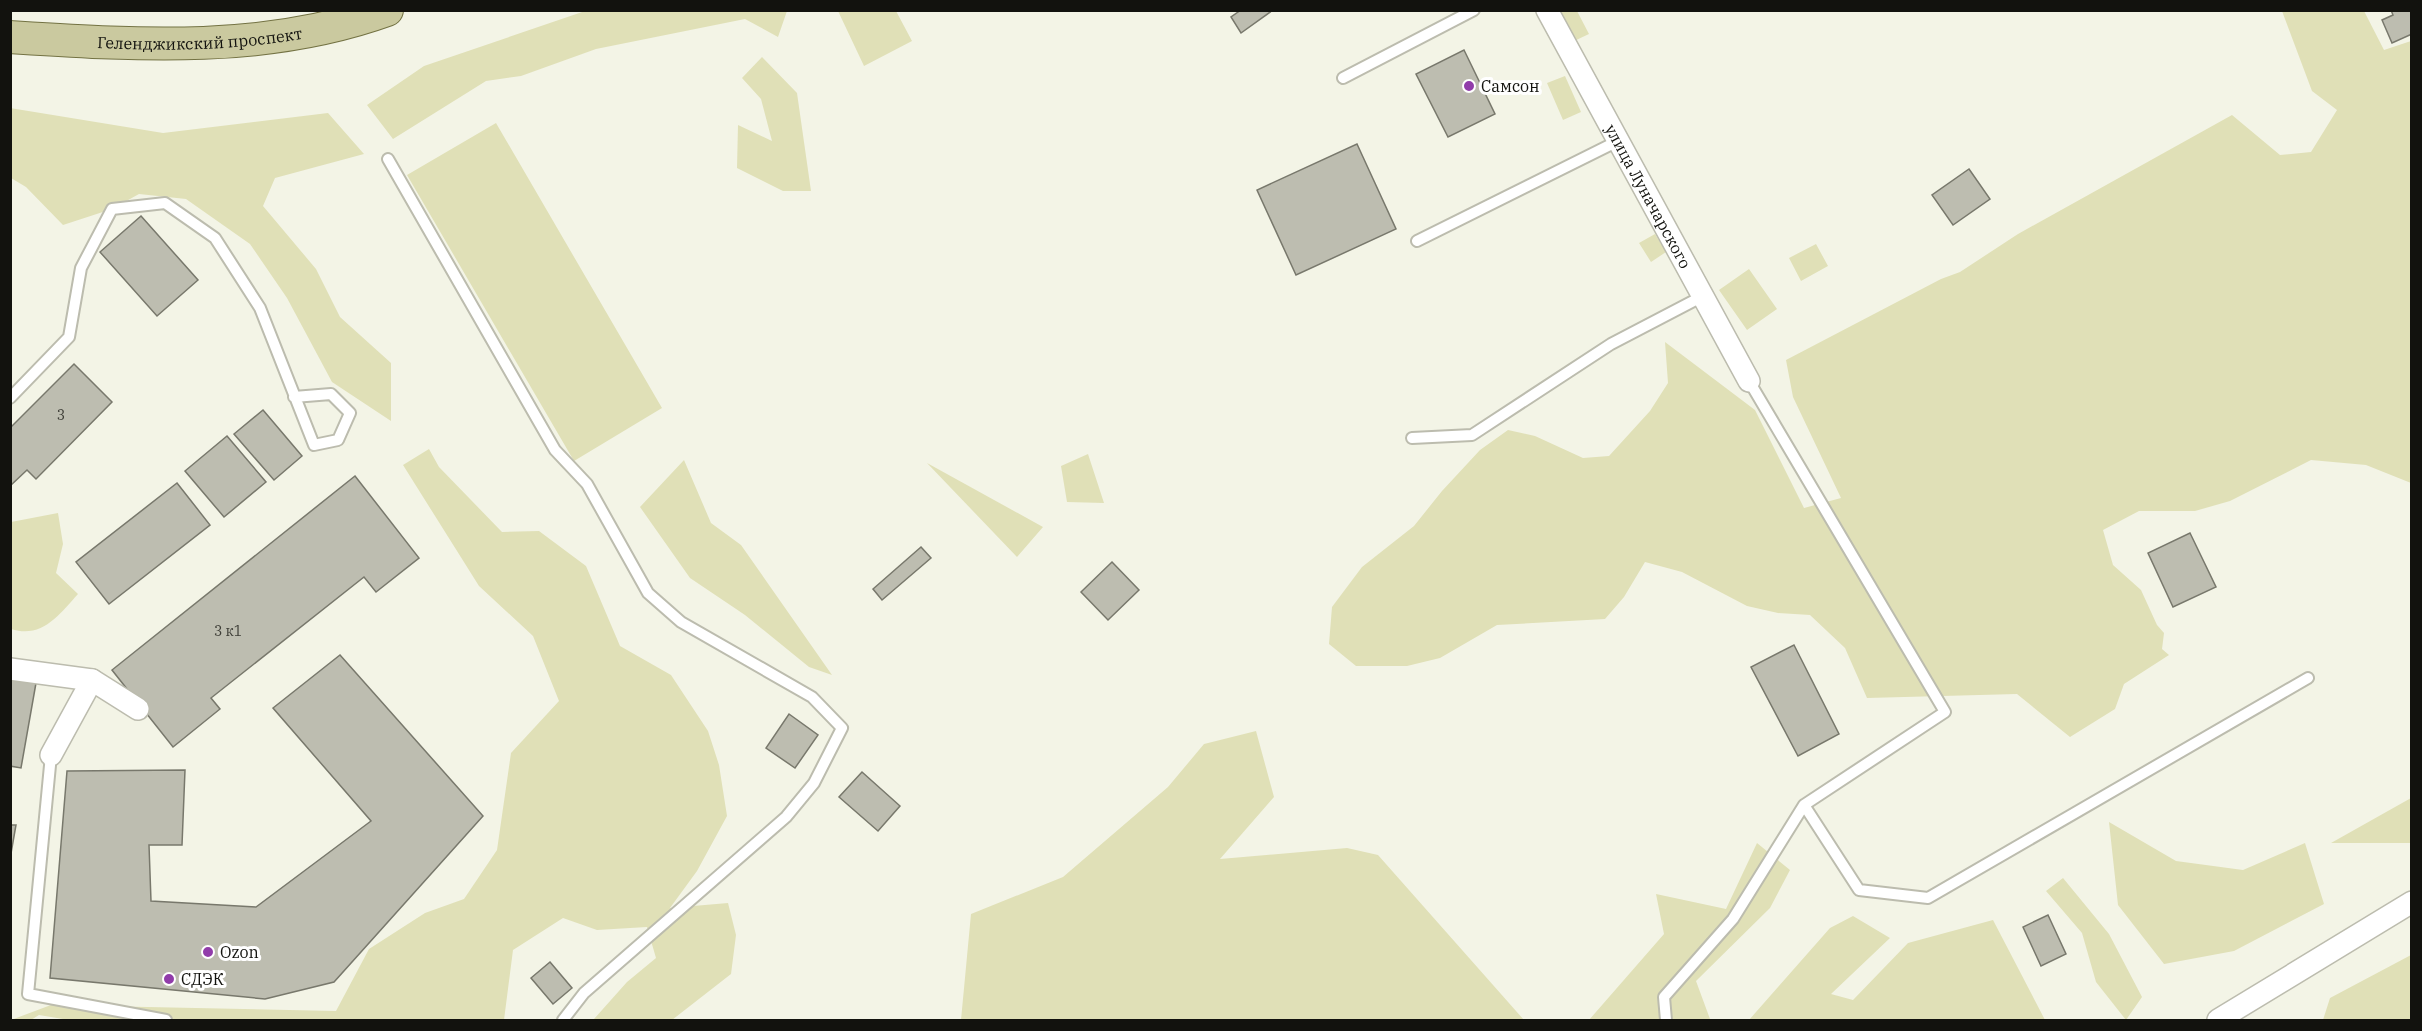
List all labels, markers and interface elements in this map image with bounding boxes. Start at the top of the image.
street label: Геленджикский проспект [97,23,304,54]
place label: Самсон [1481,76,1540,96]
marker: Самсон [1462,79,1476,93]
street label: улица Луначарского [1601,121,1696,272]
house number: 3 [57,406,65,424]
house number: 3 к1 [214,622,242,640]
place label: Ozon [220,942,259,962]
marker: Ozon [201,945,215,959]
place label: СДЭК [181,969,224,989]
marker: СДЭК [162,972,176,986]

